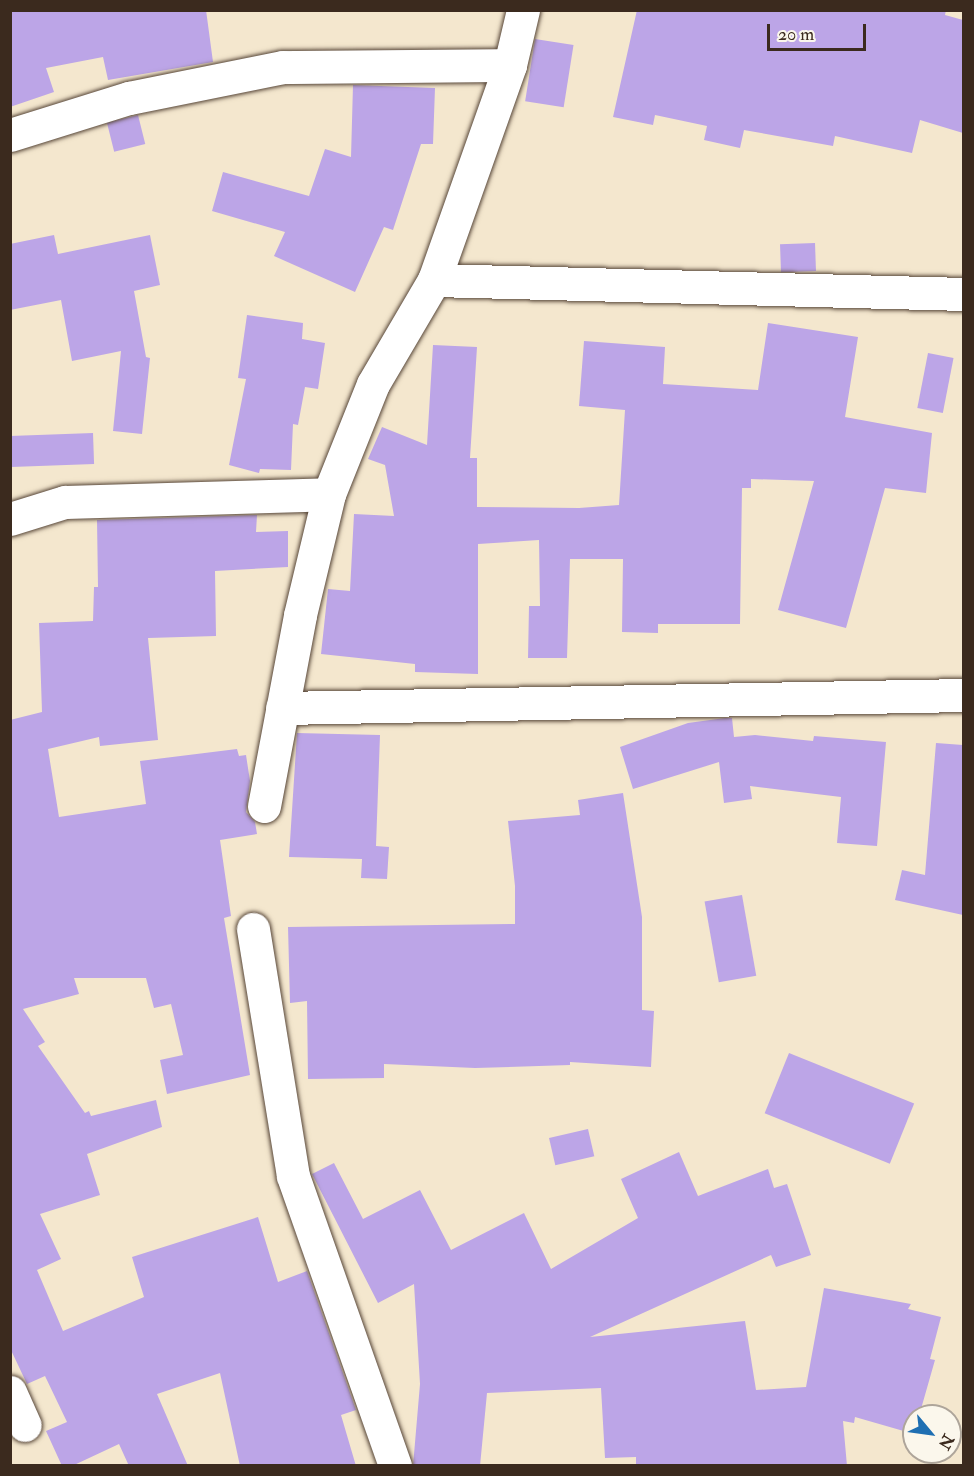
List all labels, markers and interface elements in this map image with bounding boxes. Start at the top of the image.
scale bar [770,12,869,50]
text: 20 m [778,23,814,46]
north arrow [902,1404,962,1464]
text: N [934,1431,958,1453]

